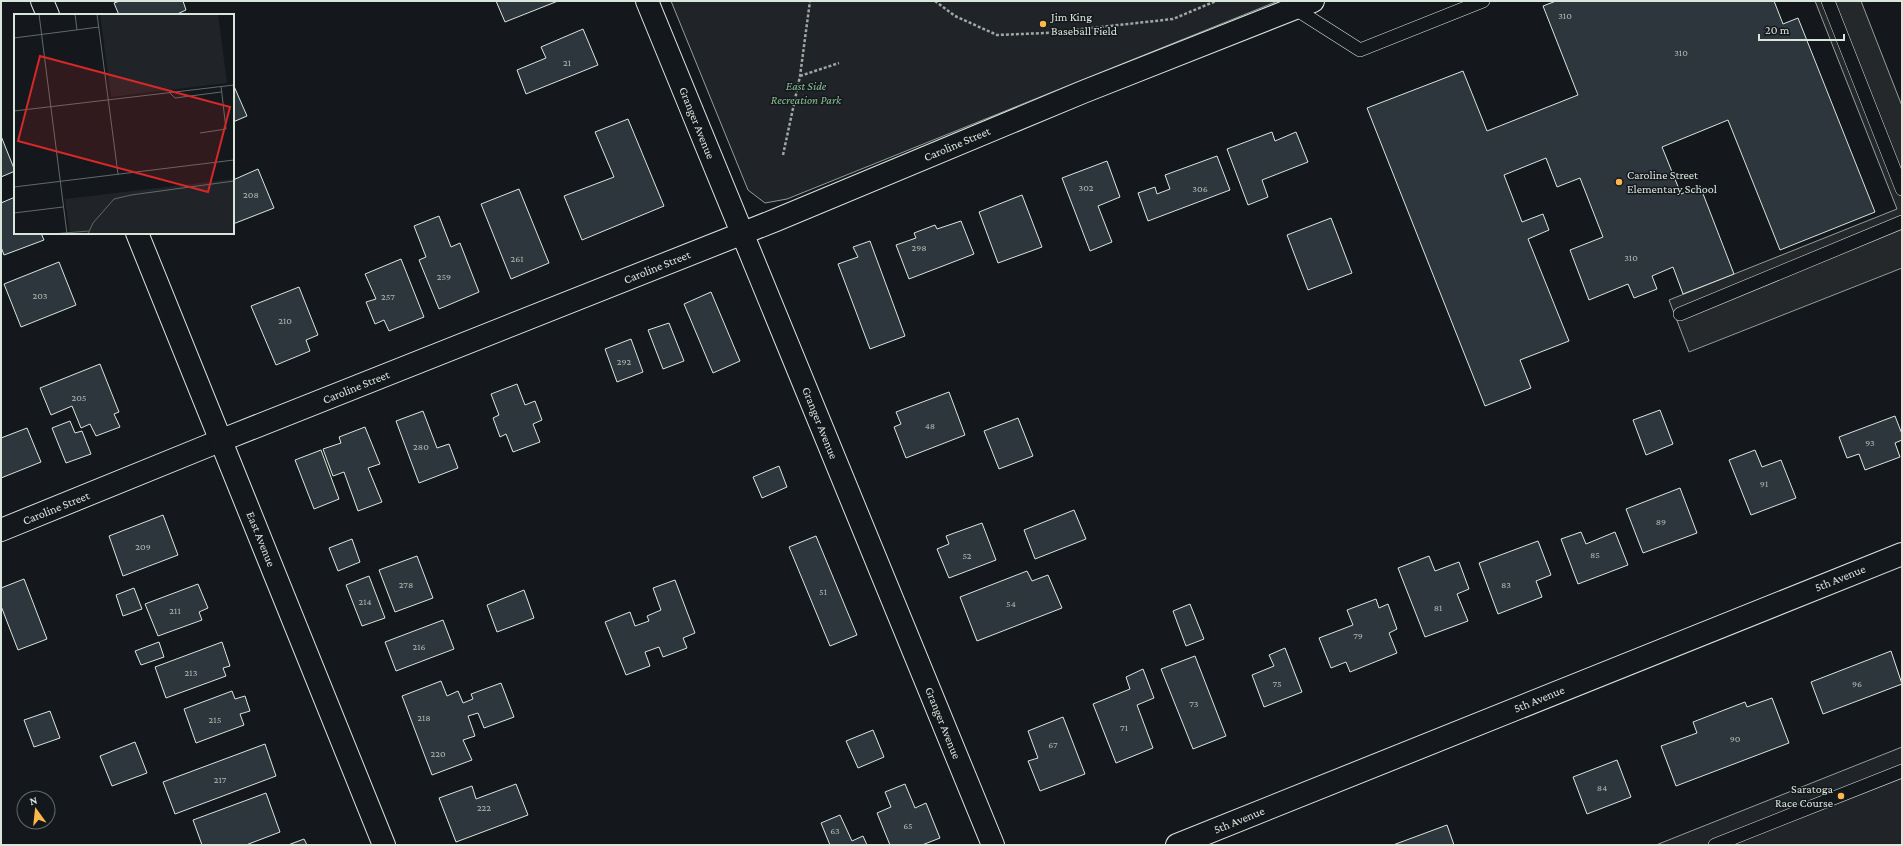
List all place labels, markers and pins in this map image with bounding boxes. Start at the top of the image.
place label: Jim King Baseball Field [1050,10,1118,38]
marker: Jim King Baseball Field [1038,19,1048,29]
place label: Caroline Street Elementary School [1627,168,1717,196]
marker: Caroline Street Elementary School [1614,177,1624,187]
place label: Saratoga Race Course [1775,782,1833,810]
marker: Saratoga Race Course [1836,791,1846,801]

